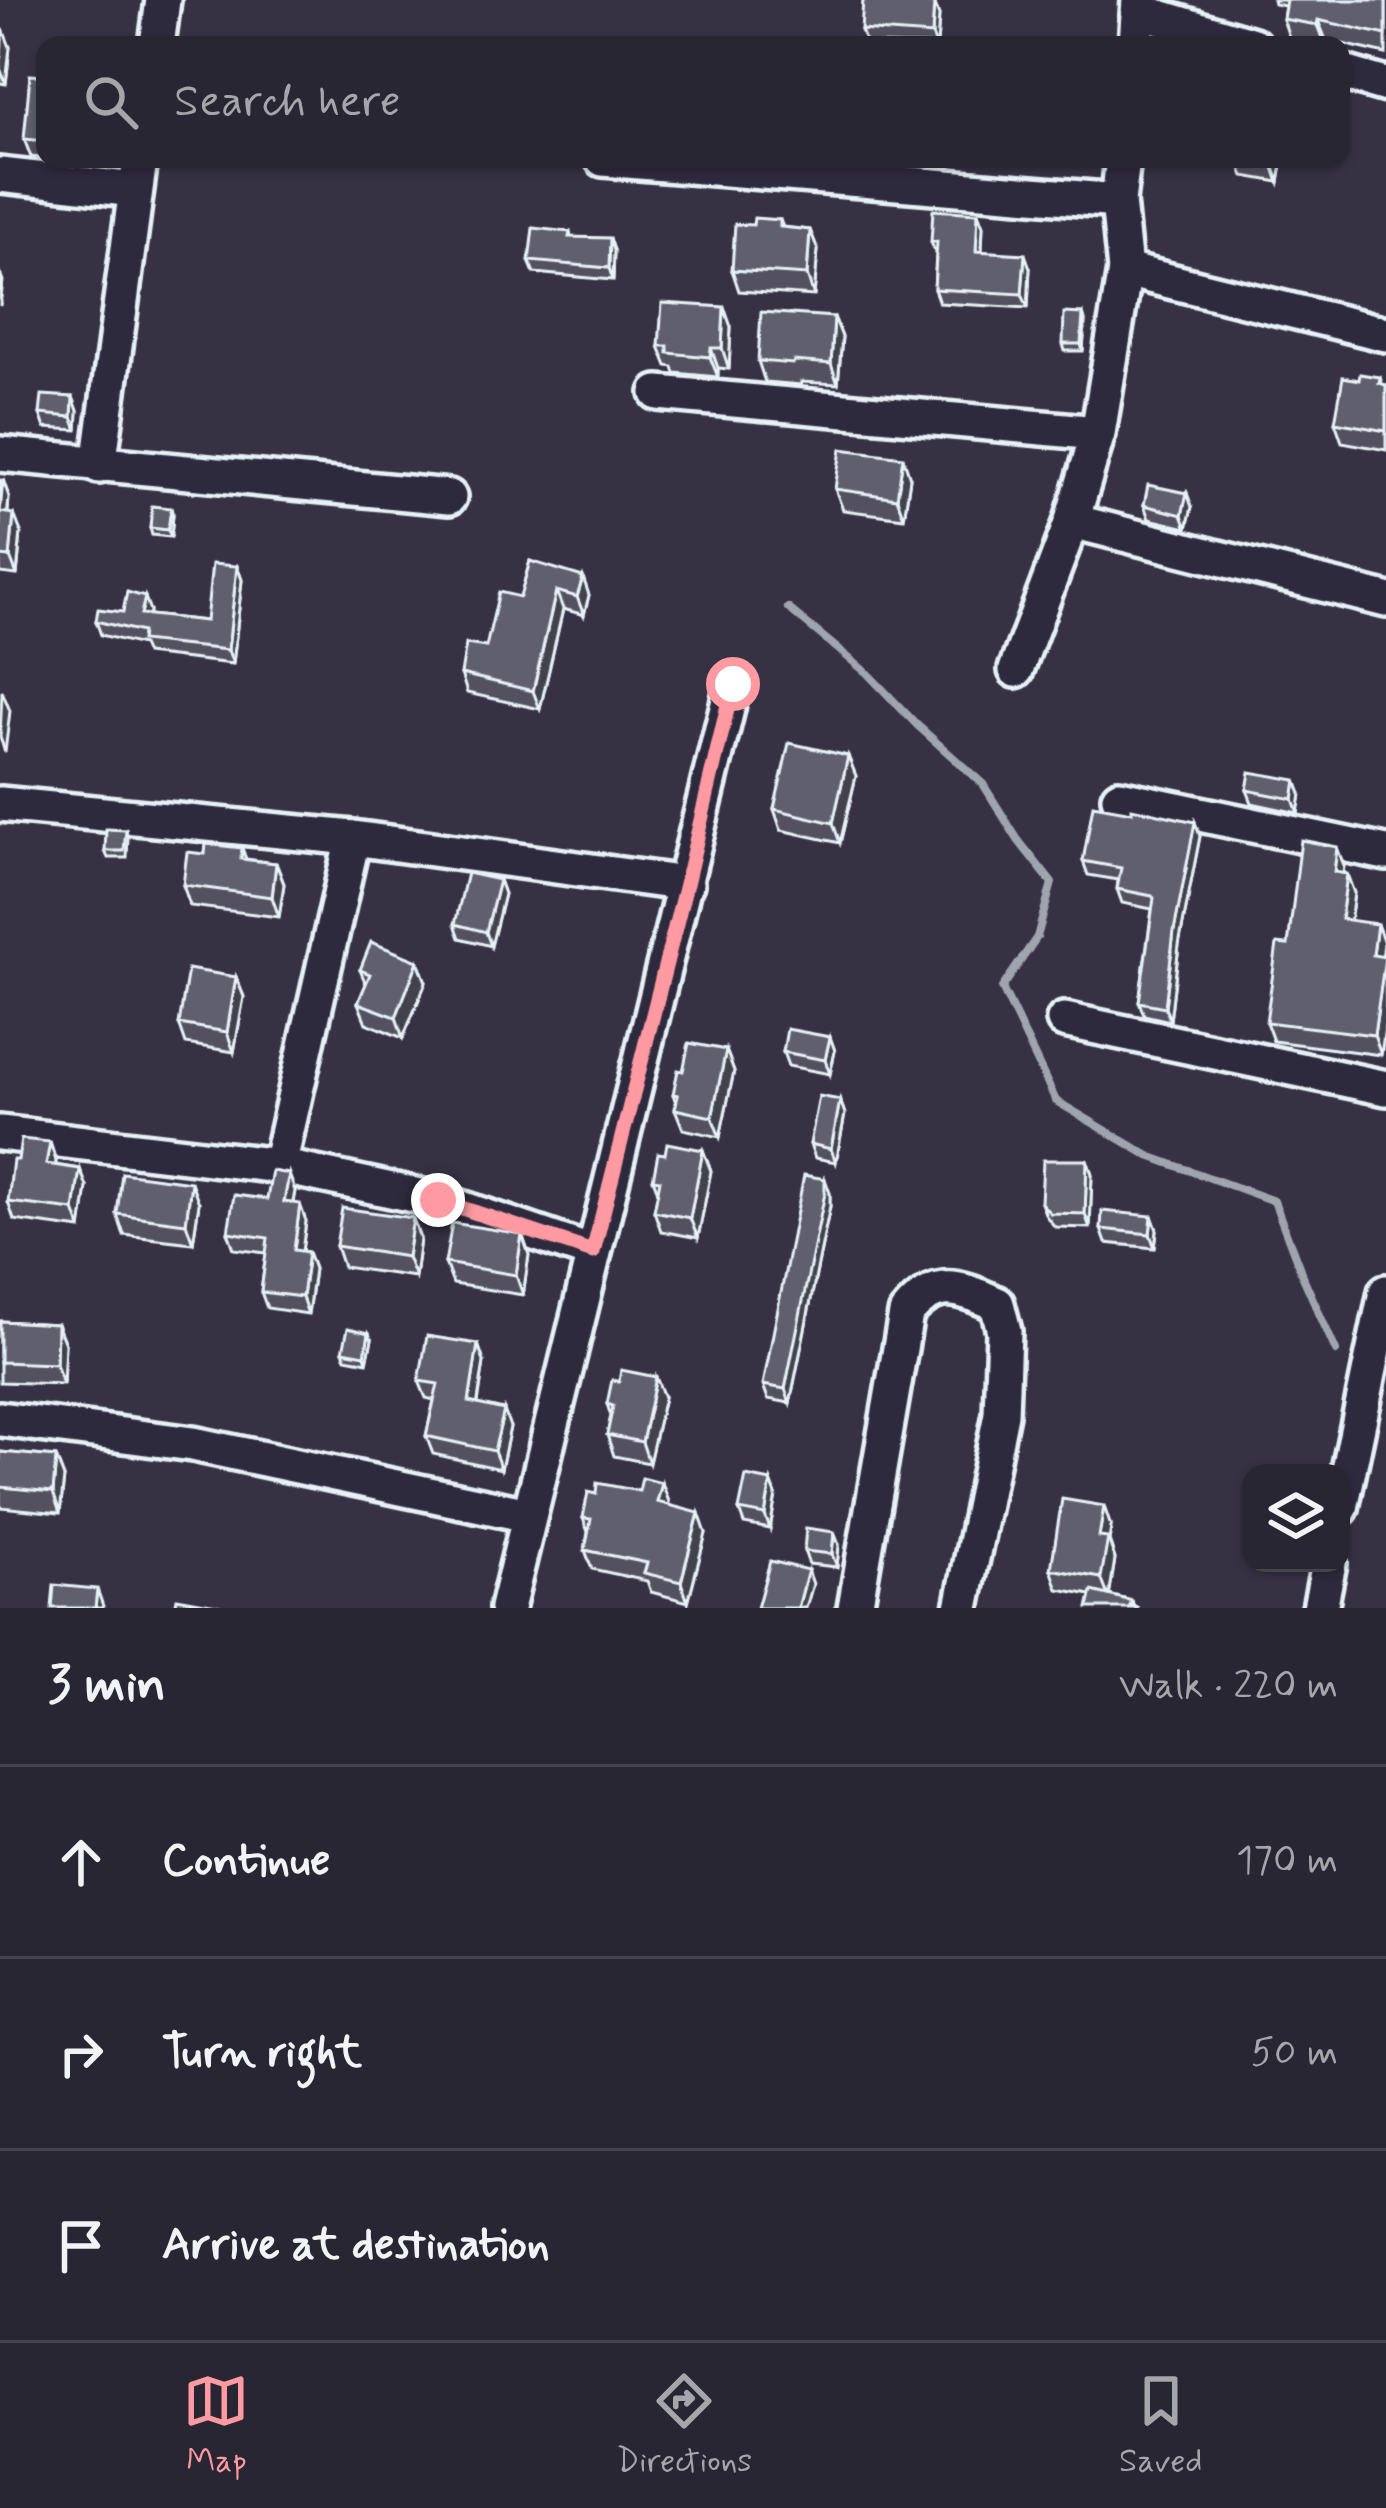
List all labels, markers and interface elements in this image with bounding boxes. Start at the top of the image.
search box [36,36,1350,168]
icon: search [78,69,144,135]
text: Search here [174,73,401,132]
route start [706,657,760,711]
route end [411,1173,465,1227]
map controls [1242,1464,1350,1572]
button: layers [1242,1464,1350,1572]
text: 3 min [48,1653,166,1719]
text: Walk · 220 m [1119,1661,1338,1712]
icon: ahead [48,1829,114,1895]
text: Continue [162,1832,330,1891]
text: 170 m [1236,1836,1338,1887]
icon: right [48,2021,114,2087]
text: Turn right [162,2024,362,2083]
text: 50 m [1251,2028,1338,2079]
icon: arrive [48,2213,114,2279]
text: Arrive at destination [162,2216,550,2275]
tab: Map [183,2368,249,2484]
tab: Directions [616,2368,752,2484]
tab: Saved [1119,2368,1203,2484]

